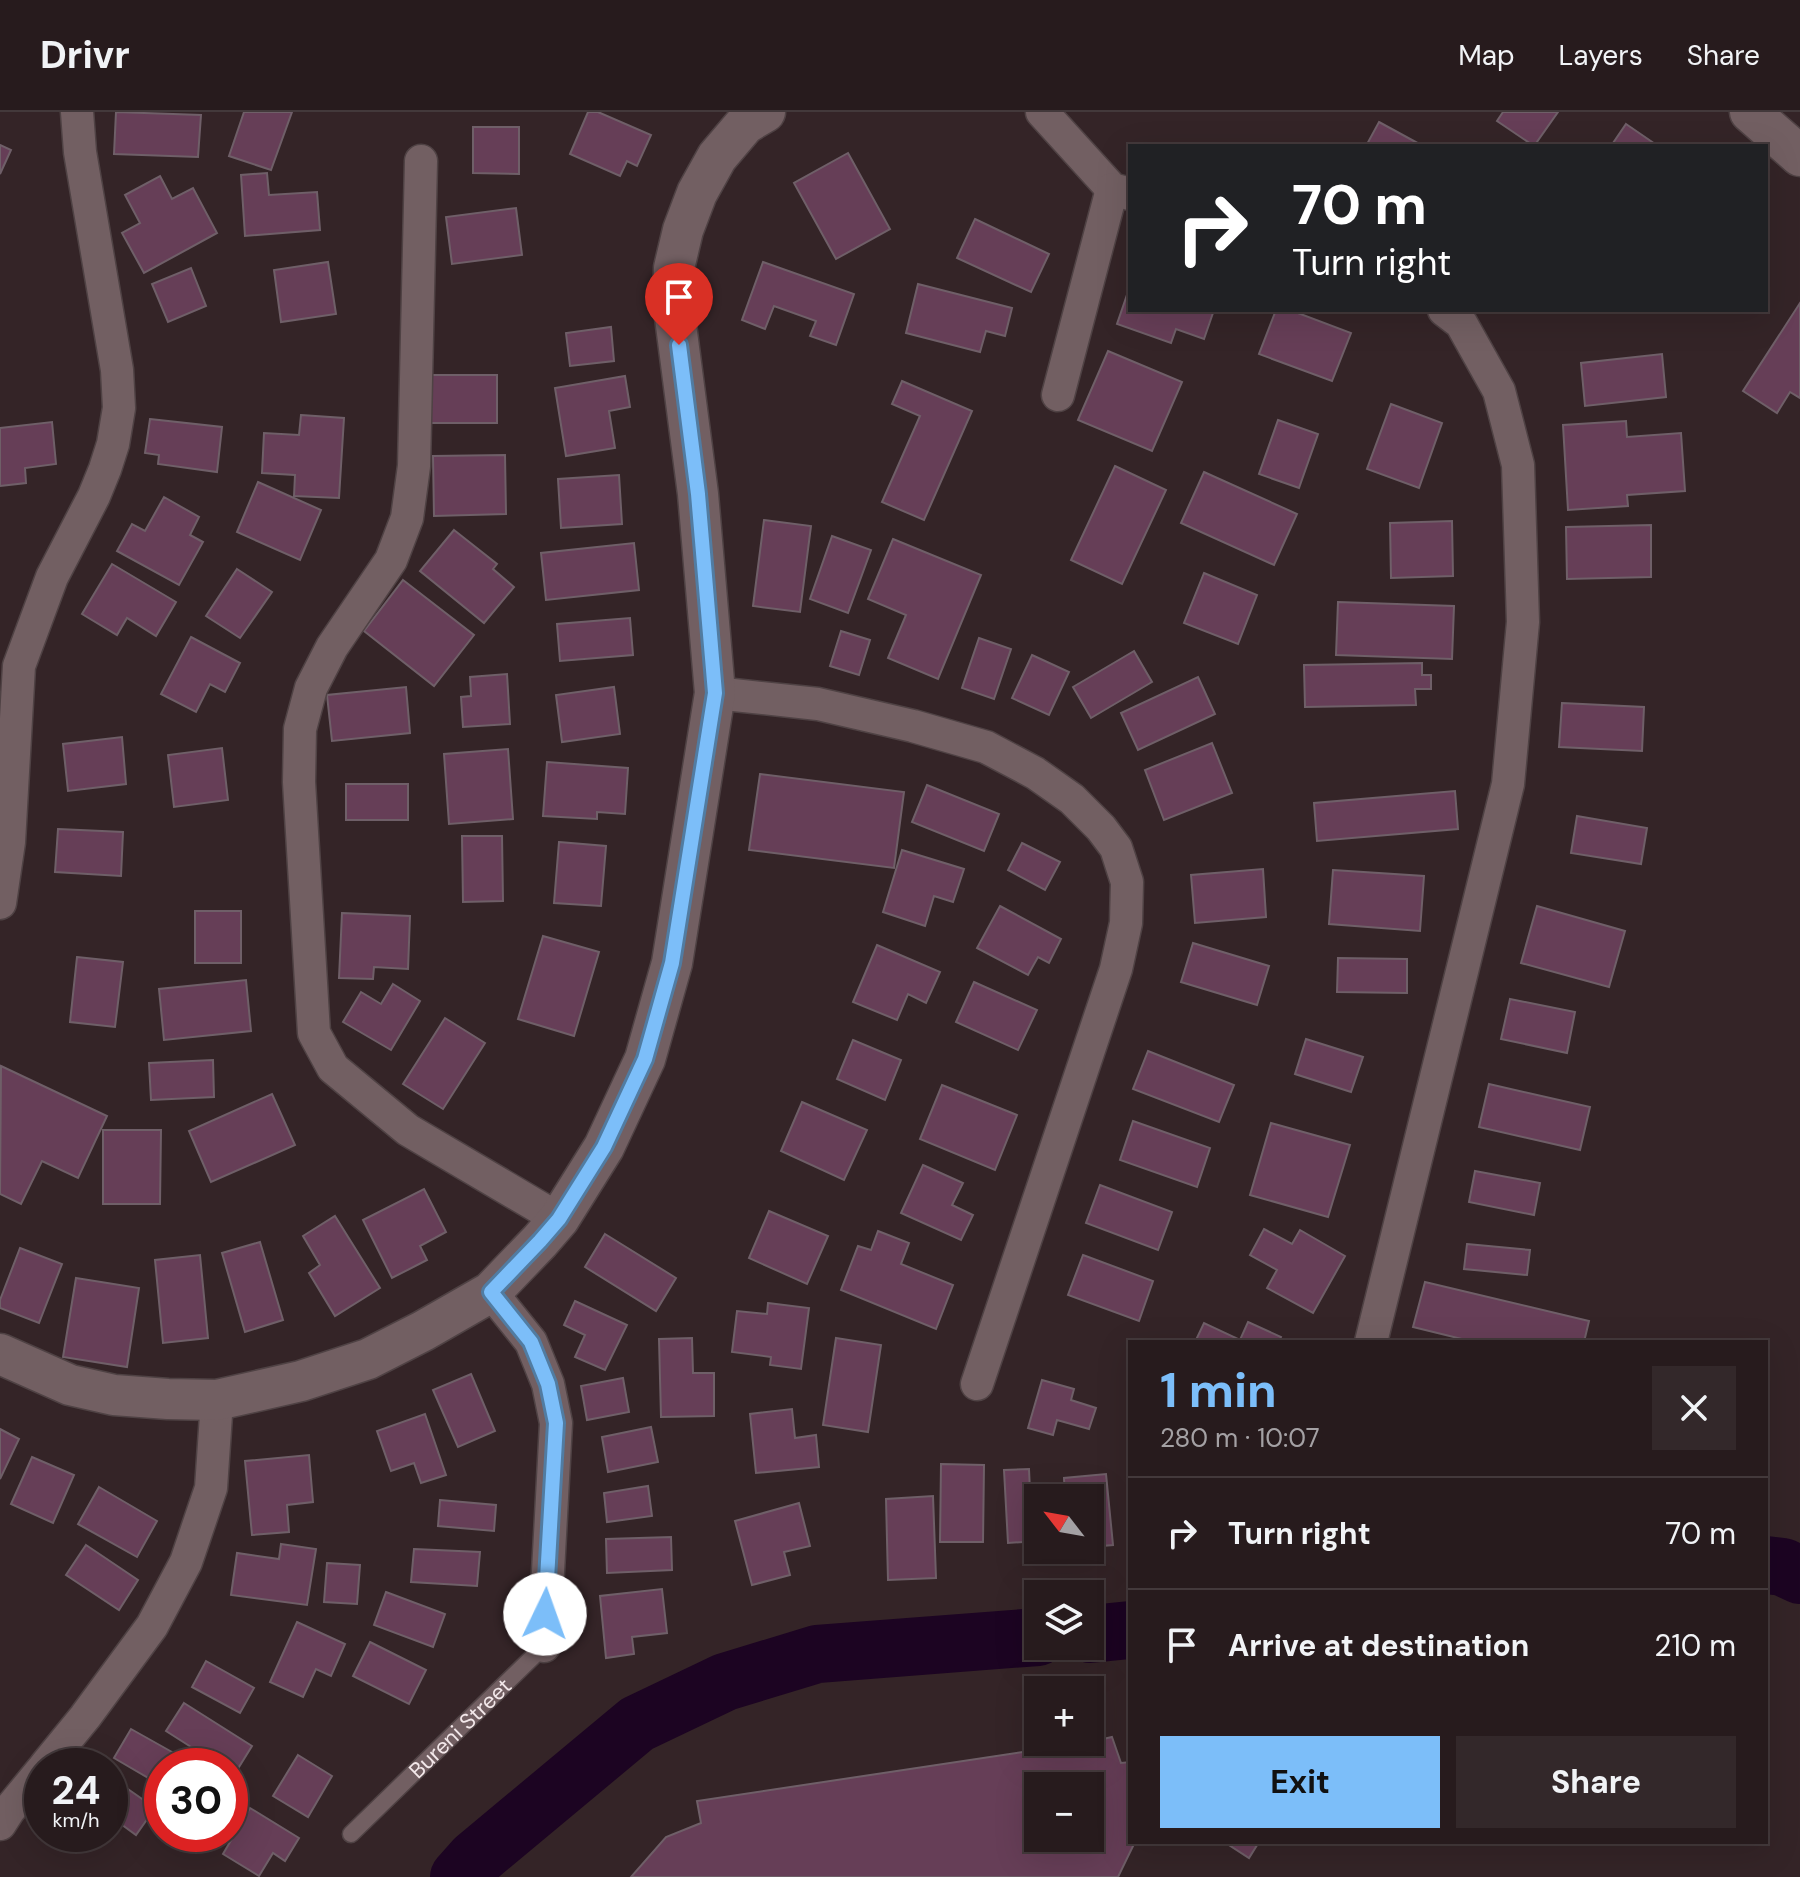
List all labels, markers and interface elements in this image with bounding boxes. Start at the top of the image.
text: Drivr [40,30,130,80]
text: Map [1458,37,1515,74]
text: Layers [1559,37,1643,74]
text: Share [1687,37,1760,74]
text: 70 m [1292,168,1427,241]
icon: right [1160,176,1264,280]
text: Turn right [1292,239,1451,286]
pin [645,263,713,345]
icon: arrive [657,275,701,319]
text: 1 min [1160,1359,1277,1422]
button: close [1652,1366,1736,1450]
text: 280 m · 10:07 [1160,1421,1320,1455]
north arrow [1024,1484,1104,1564]
map controls [1024,1484,1104,1852]
icon: right [1160,1511,1204,1555]
text: Turn right [1228,1514,1371,1553]
text: 70 m [1665,1514,1736,1553]
position arrow [503,1572,587,1656]
button: layers [1024,1580,1104,1660]
icon: arrive [1160,1623,1204,1667]
text: Arrive at destination [1228,1626,1529,1665]
text: 210 m [1654,1626,1736,1665]
street label: Bureni Street [402,1671,517,1784]
button: + [1024,1676,1104,1756]
button: Exit [1160,1736,1440,1828]
button: Share [1456,1736,1736,1828]
speed limit sign: 30 [144,1748,248,1852]
text: 24 [52,1764,100,1816]
button: − [1024,1772,1104,1852]
text: km/h [52,1807,100,1833]

